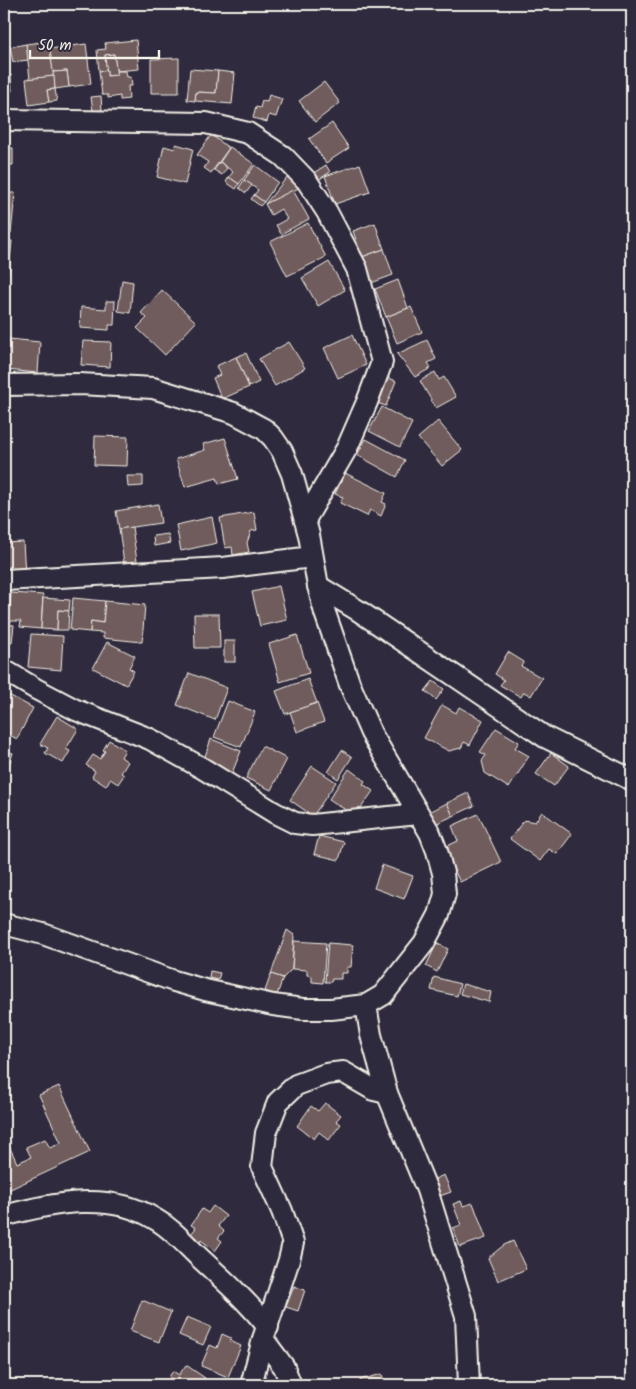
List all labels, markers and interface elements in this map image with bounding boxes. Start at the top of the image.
scale bar [30,28,159,60]
text: 50 m [38,34,72,58]

